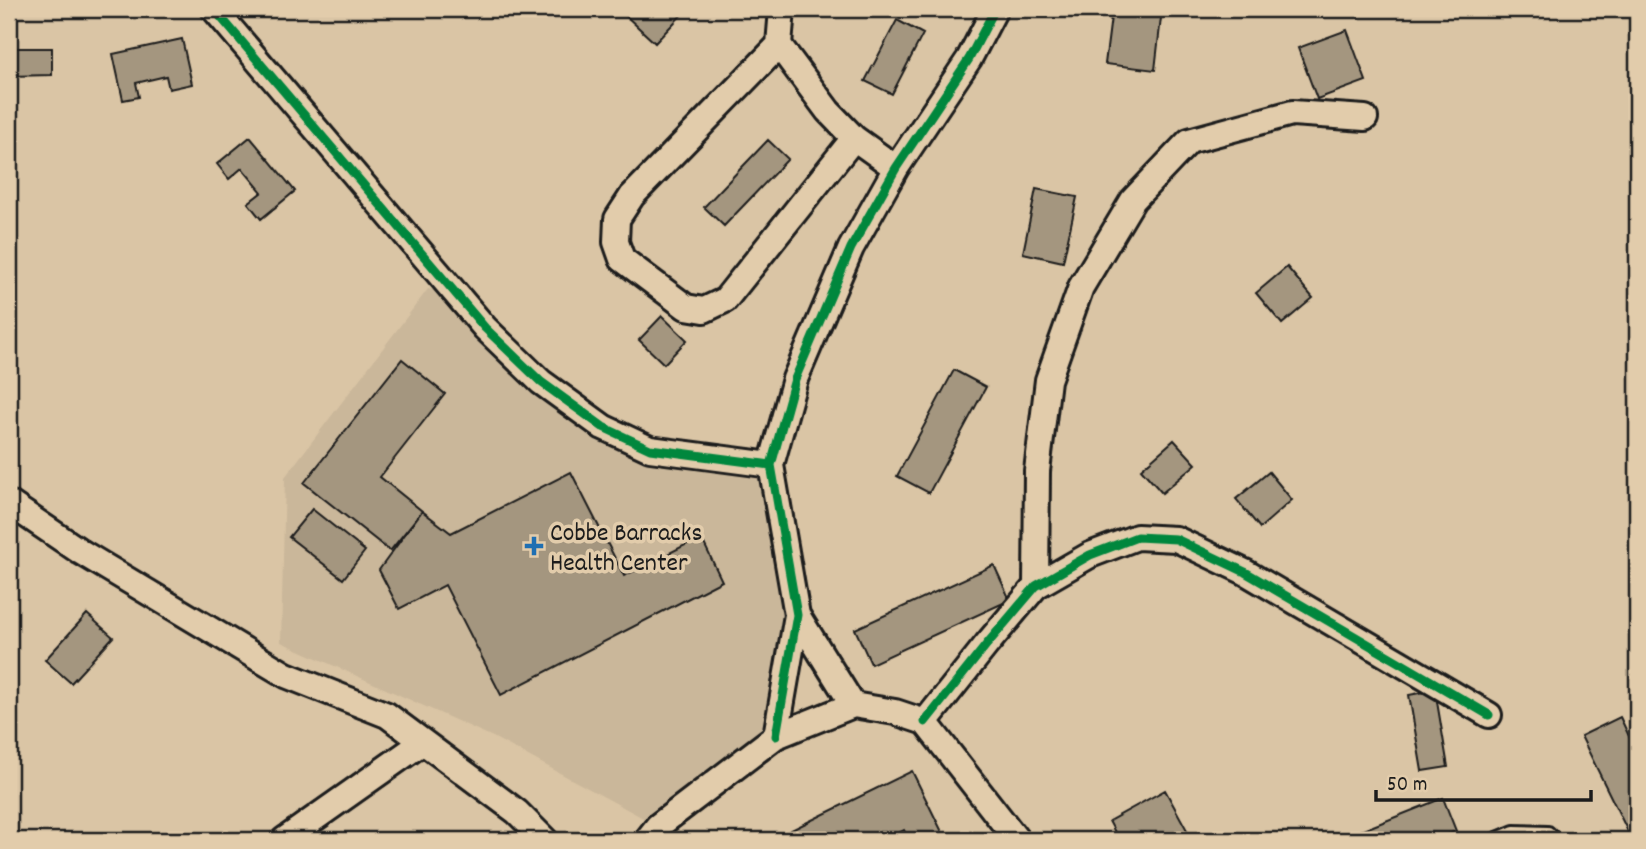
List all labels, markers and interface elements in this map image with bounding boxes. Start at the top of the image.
place label: Cobbe Barracks Health Center [550,516,702,583]
marker: Cobbe Barracks Health Center [524,536,544,556]
scale bar [1376,758,1592,802]
text: 50 m [1387,771,1427,801]

